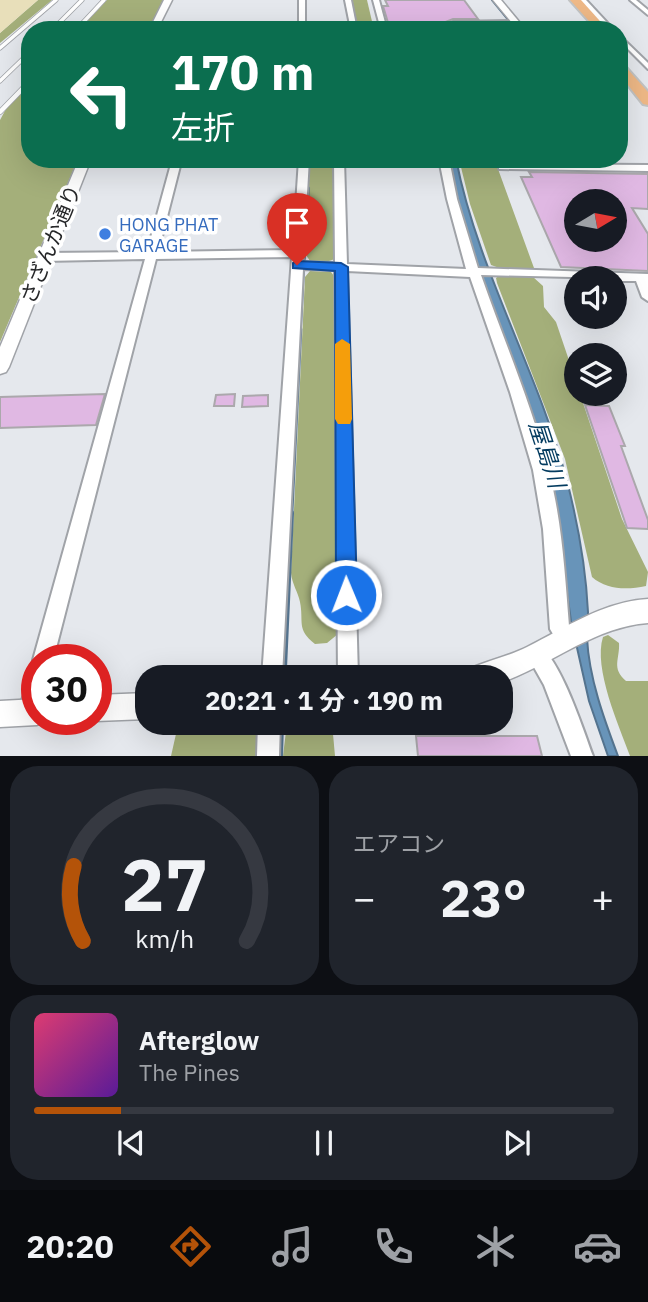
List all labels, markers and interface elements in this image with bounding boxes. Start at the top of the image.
text: 170 m [171,40,315,103]
icon: left [56,49,147,140]
text: 左折 [171,106,235,148]
street label: さざんか通り [13,180,87,308]
north arrow [564,189,626,252]
map controls [564,189,627,406]
pin [267,193,327,265]
icon: arrive [278,204,316,242]
place label: HONG PHAT GARAGE [119,213,218,257]
marker: HONG PHAT GARAGE [97,226,113,242]
button: sound [564,266,627,329]
button: layers [564,343,627,406]
water label: 屋島川 [523,417,574,494]
position arrow [309,558,383,632]
speed limit sign: 30 [21,644,112,735]
text: 20:21 · 1 分 · 190 m [205,683,443,717]
text: エアコン [353,828,445,858]
text: 27 [121,837,208,932]
text: 23° [440,864,527,931]
text: − [353,873,376,922]
text: + [591,873,614,922]
text: km/h [135,922,194,955]
text: Afterglow [139,1023,259,1057]
text: The Pines [139,1057,240,1087]
icon: previous [112,1124,150,1162]
icon: pause [305,1124,343,1162]
icon: next [498,1124,536,1162]
icon: directions [166,1222,215,1271]
icon: music [268,1222,317,1271]
icon: phone [369,1222,418,1271]
icon: climate [471,1222,520,1271]
icon: car [573,1222,622,1271]
text: 20:20 [26,1225,114,1267]

